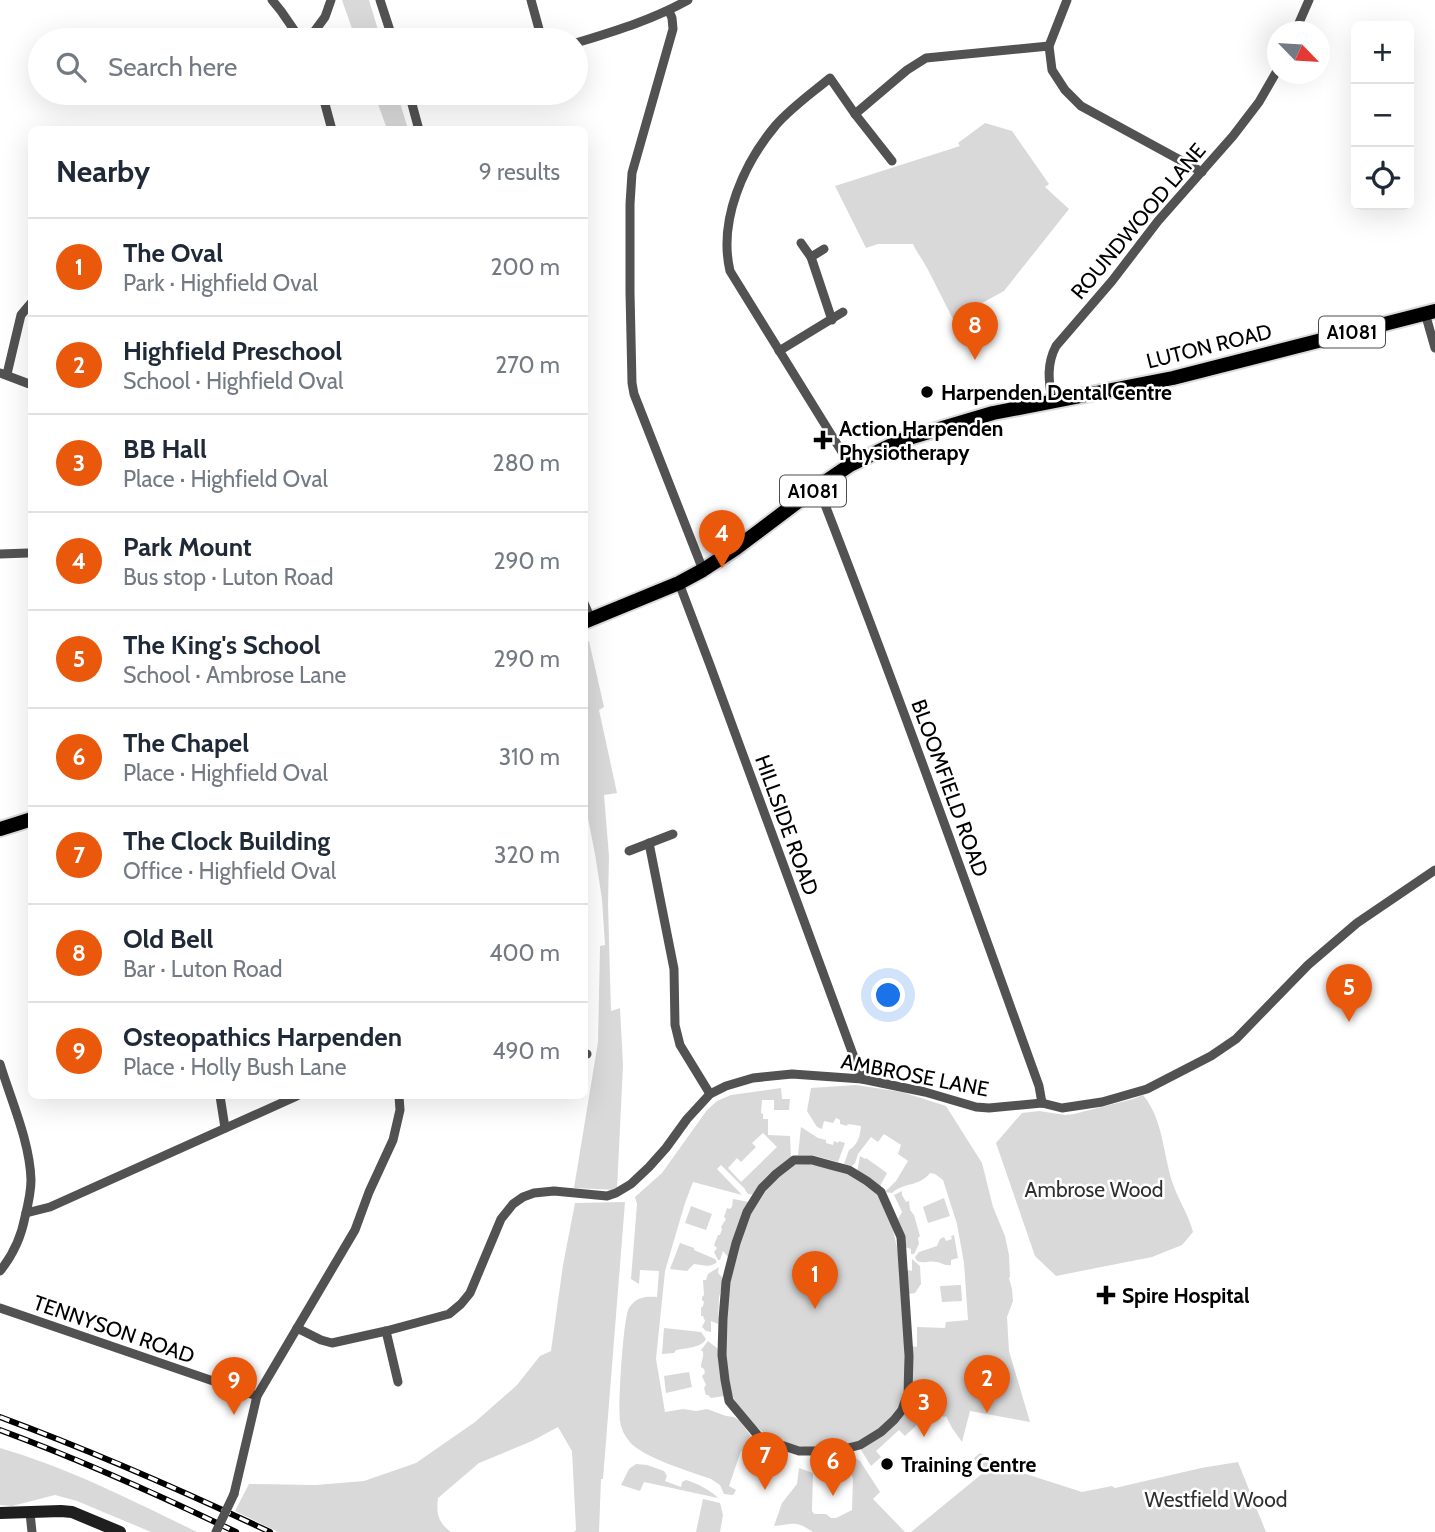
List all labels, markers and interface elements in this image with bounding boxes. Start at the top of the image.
north arrow [1267,21,1330,84]
map controls [1351,21,1414,210]
button: + [1351,21,1414,84]
search box [28,28,588,105]
icon: search [52,48,90,86]
text: Search here [108,51,237,83]
button: − [1351,84,1414,147]
street label: ROUNDWOOD LANE [1065,138,1211,304]
button: locate [1351,147,1414,210]
text: Nearby [56,153,150,190]
text: 9 results [479,158,560,186]
text: The Oval [123,237,223,269]
text: 1 [75,253,83,281]
text: 200 m [490,253,560,281]
text: Park · Highfield Oval [123,269,318,297]
pin: 8 [952,302,998,360]
road number: A1081 [1319,316,1385,348]
street label: LUTON ROAD [1144,318,1274,374]
text: Highfield Preschool [123,335,342,367]
text: 2 [73,351,85,379]
text: 270 m [495,351,560,379]
text: School · Highfield Oval [123,367,343,395]
place label: Harpenden Dental Centre [941,380,1172,405]
marker: Harpenden Dental Centre [919,384,935,400]
place label: Action Harpenden Physiotherapy [839,416,1003,465]
marker: Action Harpenden Physiotherapy [813,430,833,450]
text: BB Hall [123,433,207,465]
text: 3 [73,449,85,477]
text: 280 m [493,449,560,477]
text: Place · Highfield Oval [123,465,328,493]
road number: A1081 [780,476,846,506]
pin: 4 [699,510,745,568]
text: Park Mount [123,531,252,563]
text: 4 [72,547,86,575]
text: 290 m [493,547,560,575]
text: Bus stop · Luton Road [123,563,333,591]
text: The King's School [123,629,321,661]
text: 5 [73,645,85,673]
text: 290 m [493,645,560,673]
text: School · Ambrose Lane [123,661,346,689]
street label: BLOOMFIELD ROAD [906,696,994,880]
text: The Chapel [123,727,249,759]
text: 6 [73,743,85,771]
text: 310 m [499,743,560,771]
street label: HILLSIDE ROAD [750,752,824,898]
text: Place · Highfield Oval [123,759,328,787]
text: The Clock Building [123,825,330,857]
text: 7 [73,841,85,869]
text: 320 m [494,841,560,869]
text: Office · Highfield Oval [123,857,336,885]
text: Old Bell [123,923,213,955]
text: 8 [72,939,86,967]
text: 400 m [489,939,560,967]
text: Bar · Luton Road [123,955,283,983]
pin: 5 [1326,964,1372,1022]
your location [871,978,905,1012]
text: Osteopathics Harpenden [123,1021,402,1053]
text: 9 [73,1037,85,1065]
text: 490 m [492,1037,560,1065]
street label: AMBROSE LANE [839,1048,991,1102]
text: Place · Holly Bush Lane [123,1053,346,1081]
park label: Ambrose Wood [1025,1177,1163,1202]
pin: 1 [792,1251,838,1309]
place label: Spire Hospital [1122,1283,1250,1308]
marker: Spire Hospital [1096,1285,1116,1305]
street label: TENNYSON ROAD [30,1290,198,1368]
pin: 2 [964,1355,1010,1413]
pin: 9 [211,1357,257,1415]
pin: 3 [901,1379,947,1437]
pin: 7 [742,1432,788,1490]
pin: 6 [810,1438,856,1496]
place label: Training Centre [901,1452,1036,1477]
marker: Training Centre [879,1456,895,1472]
park label: Westfield Wood [1145,1487,1287,1512]

